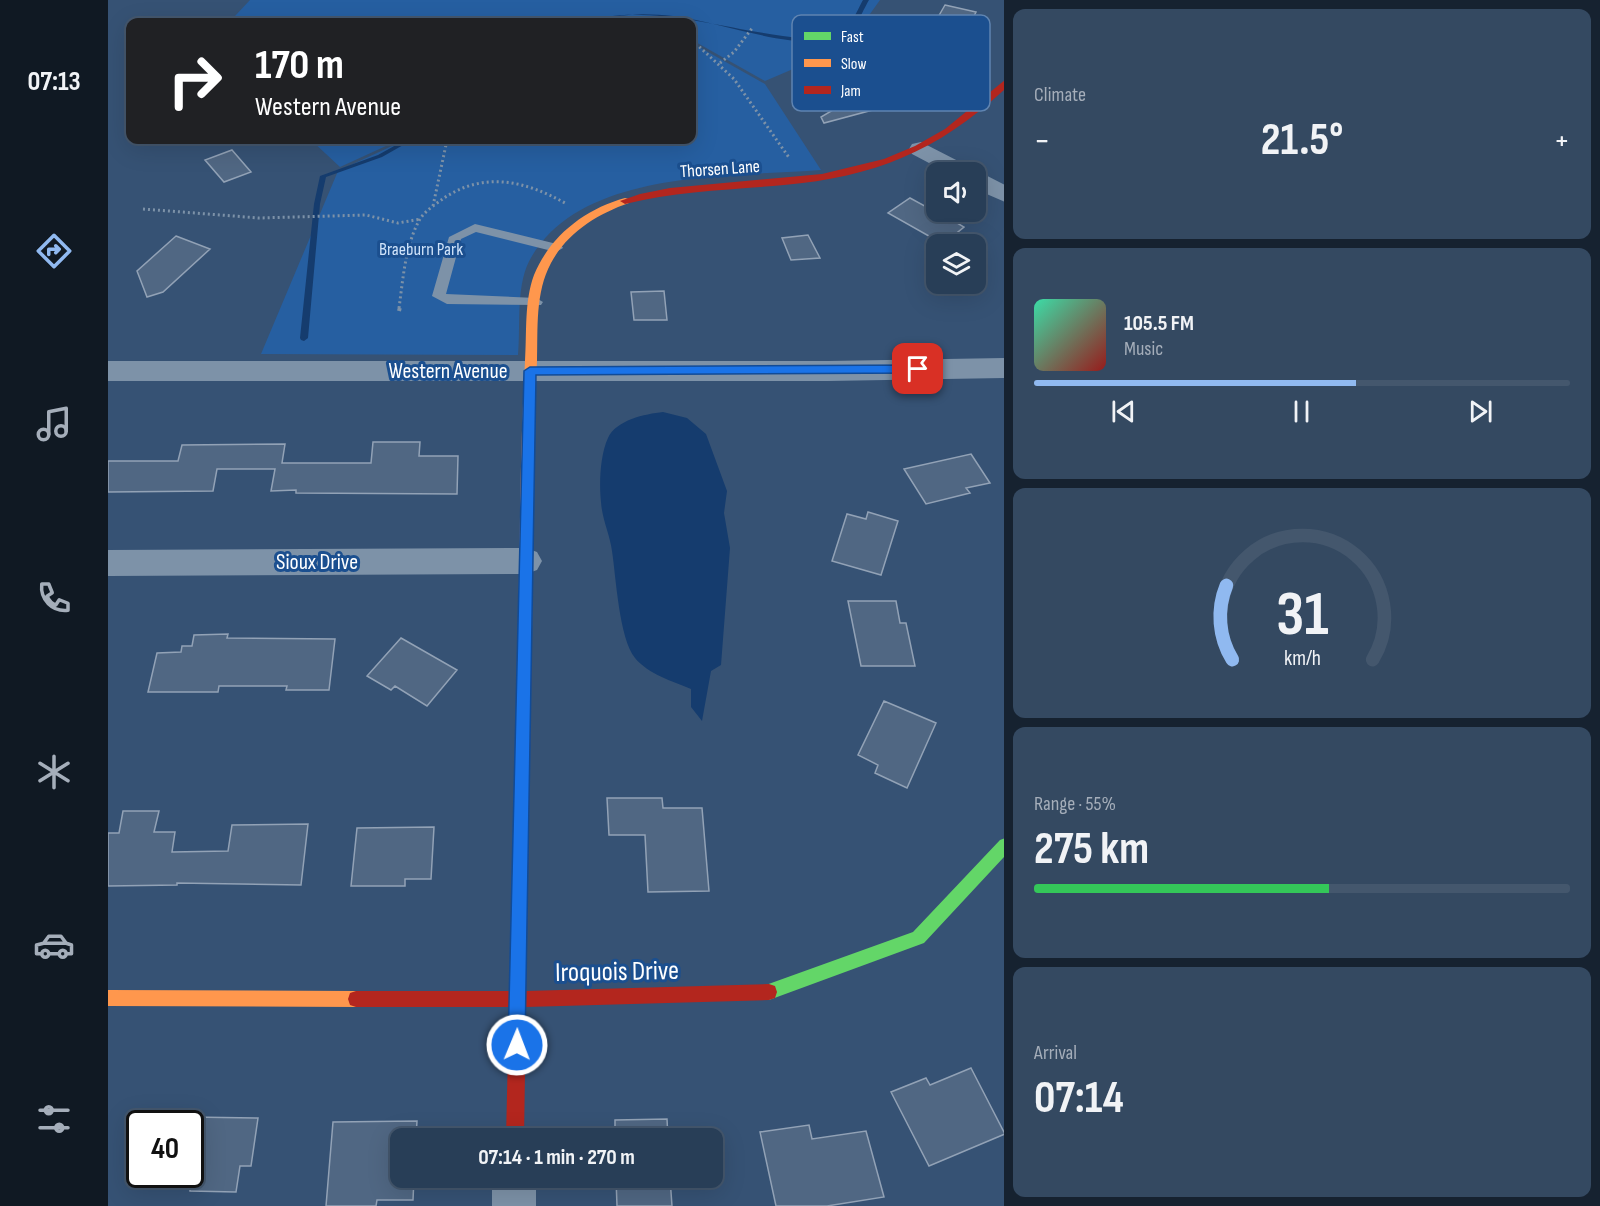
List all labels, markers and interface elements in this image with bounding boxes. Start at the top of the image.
legend [792,15,990,111]
text: Fast [841,28,864,47]
text: 170 m [255,40,344,91]
icon: right [156,42,234,120]
text: Slow [841,55,866,74]
text: 07:13 [27,66,81,98]
text: Jam [840,82,861,101]
text: Climate [1034,83,1086,107]
text: Western Avenue [255,91,401,123]
text: 21.5° [1261,113,1343,168]
text: − [1034,121,1050,161]
text: + [1554,121,1570,161]
street label: Thorsen Lane [679,156,761,182]
map controls [926,162,986,294]
button: sound [926,162,986,222]
icon: directions [33,230,75,272]
button: layers [926,234,986,294]
park label: Braeburn Park [379,239,463,260]
text: 105.5 FM [1124,310,1194,337]
text: Music [1124,337,1163,361]
pin [892,343,943,394]
icon: arrive [901,352,934,385]
street label: Western Avenue [388,358,508,385]
icon: previous [1107,395,1140,428]
icon: pause [1285,395,1318,428]
icon: next [1464,395,1497,428]
icon: music [33,403,75,445]
street label: Sioux Drive [276,549,358,576]
icon: phone [33,577,75,619]
text: 31 [1276,578,1328,653]
text: km/h [1283,646,1321,671]
icon: climate [33,751,75,793]
text: Range · 55% [1034,792,1116,816]
text: 275 km [1034,822,1149,877]
icon: car [33,924,75,966]
street label: Iroquois Drive [555,955,679,989]
position arrow [485,1013,549,1077]
text: Arrival [1034,1041,1077,1065]
text: 07:14 [1034,1071,1124,1126]
icon: filters [33,1098,75,1140]
speed limit sign: 40 [126,1110,204,1188]
text: 07:14 · 1 min · 270 m [478,1144,635,1171]

